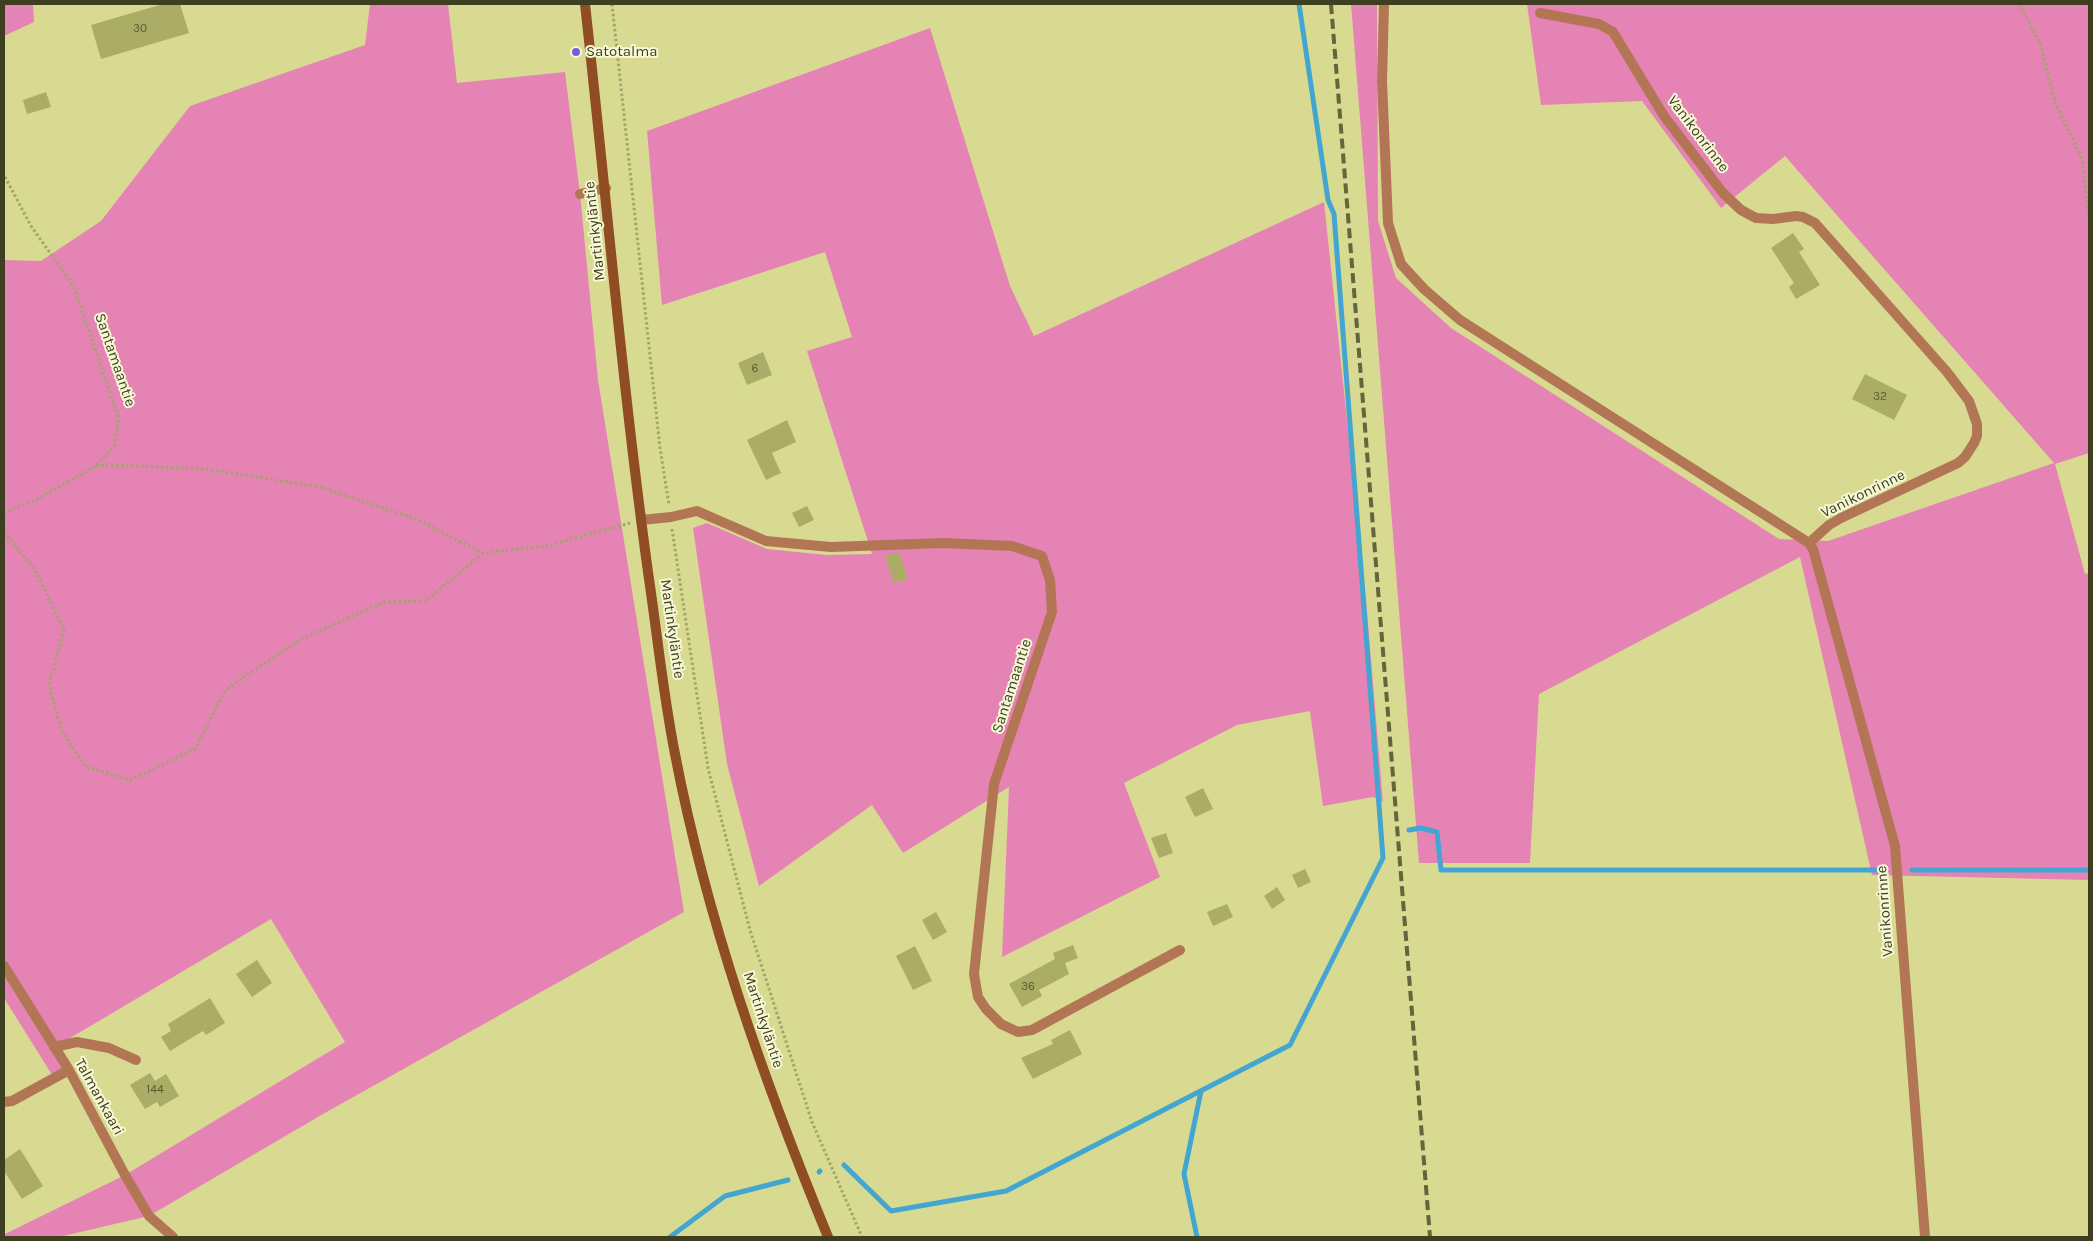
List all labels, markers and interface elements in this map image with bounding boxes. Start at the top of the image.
house number: 30 [133,22,147,36]
place label: Satotalma [586,43,658,61]
marker: Satotalma [570,46,582,58]
street label: Vanikonrinne [1663,92,1733,176]
street label: Martinkyläntie [581,180,609,282]
street label: Santamaantie [91,311,139,409]
house number: 6 [752,362,758,376]
house number: 32 [1873,390,1887,404]
street label: Vanikonrinne [1818,466,1908,522]
street label: Martinkyläntie [656,578,688,680]
street label: Santamaantie [988,637,1036,735]
street label: Vanikonrinne [1873,865,1897,957]
street label: Martinkyläntie [739,970,787,1070]
house number: 36 [1021,980,1035,994]
street label: Talmankaari [71,1056,127,1138]
house number: 144 [146,1083,164,1097]

